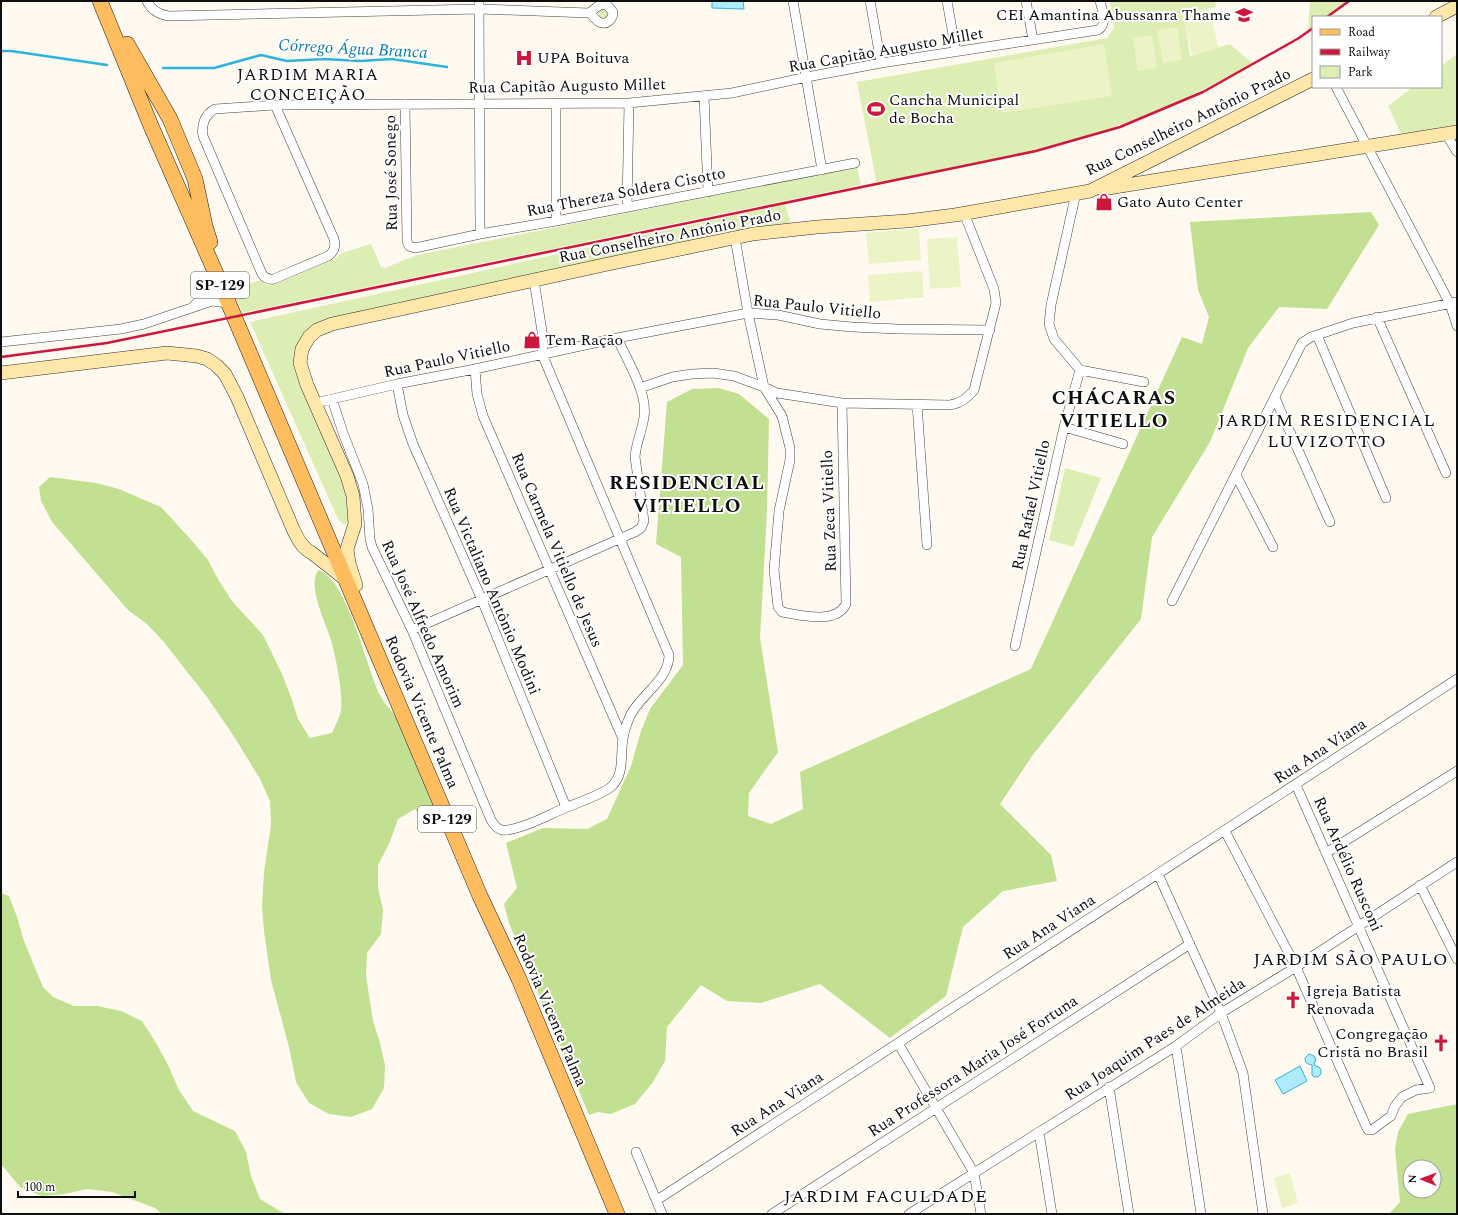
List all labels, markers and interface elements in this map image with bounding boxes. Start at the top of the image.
place label: CEI Amantina Abussanra Thame [996,3,1231,27]
school or university icon: CEI Amantina Abussanra Thame [1234,5,1254,25]
legend [1312,16,1442,88]
street label: Rua Capitão Augusto Millet [787,21,986,79]
text: Road [1348,23,1375,42]
water label: Córrego Água Branca [278,32,429,66]
text: Railway [1348,43,1391,62]
place label: UPA Boituva [537,46,630,70]
hospital icon: UPA Boituva [514,48,534,68]
district label: JARDIM MARIA CONCEIÇÃO [237,62,379,108]
street label: Rua Conselheiro Antônio Prado [1081,62,1295,182]
text: Park [1348,63,1373,82]
street label: Rua Capitão Augusto Millet [468,72,666,100]
place label: Cancha Municipal de Bocha [889,88,1019,130]
sports icon: Cancha Municipal de Bocha [866,99,886,119]
street label: Rua José Sonego [378,115,404,231]
street label: Rua Thereza Soldera Cisotto [524,161,728,223]
place label: Gato Auto Center [1117,190,1243,214]
shop icon: Gato Auto Center [1094,192,1114,212]
street label: Rua Conselheiro Antônio Prado [557,203,783,269]
road number: SP-129 [191,272,249,298]
street label: Rua Paulo Vitiello [752,288,882,326]
place label: Tem Ração [545,328,623,352]
shop icon: Tem Ração [522,330,542,350]
street label: Rua Paulo Vitiello [382,334,512,384]
district label: CHÁCARAS VITIELLO [1052,383,1176,436]
district label: JARDIM RESIDENCIAL LUVIZOTTO [1218,407,1436,455]
street label: Rua Rafael Vitiello [1005,438,1057,572]
street label: Rua Carmela Vitiello de Jesus [505,449,609,651]
street label: Rua Zeca Vitiello [815,450,843,572]
district label: RESIDENCIAL VITIELLO [609,468,765,521]
street label: Rua Victaliano Antônio Modini [437,483,547,699]
street label: Rua José Alfredo Amorim [375,536,471,712]
street label: Rodovia Vicente Palma [379,632,465,792]
street label: Rua Ana Viana [1269,712,1371,790]
street label: Rua Ardélio Rusconi [1307,793,1389,935]
road number: SP-129 [418,806,476,832]
street label: Rua Ana Viana [998,888,1100,966]
street label: Rodovia Vicente Palma [507,930,593,1090]
district label: JARDIM SÃO PAULO [1253,946,1449,973]
street label: Rua Joaquim Paes de Almeida [1060,971,1250,1107]
place label: Igreja Batista Renovada [1306,979,1401,1021]
street label: Rua Professora Maria José Fortuna [863,989,1083,1143]
church icon: Igreja Batista Renovada [1283,990,1303,1010]
place label: Congregação Cristã no Brasil [1317,1022,1428,1064]
church icon: Congregação Cristã no Brasil [1431,1033,1451,1053]
street label: Rua Ana Viana [726,1065,828,1143]
north arrow [1402,1159,1442,1199]
scale bar [18,1173,135,1199]
text: N [1404,1174,1421,1183]
text: 100 m [24,1178,55,1197]
district label: JARDIM FACULDADE [784,1183,988,1210]

